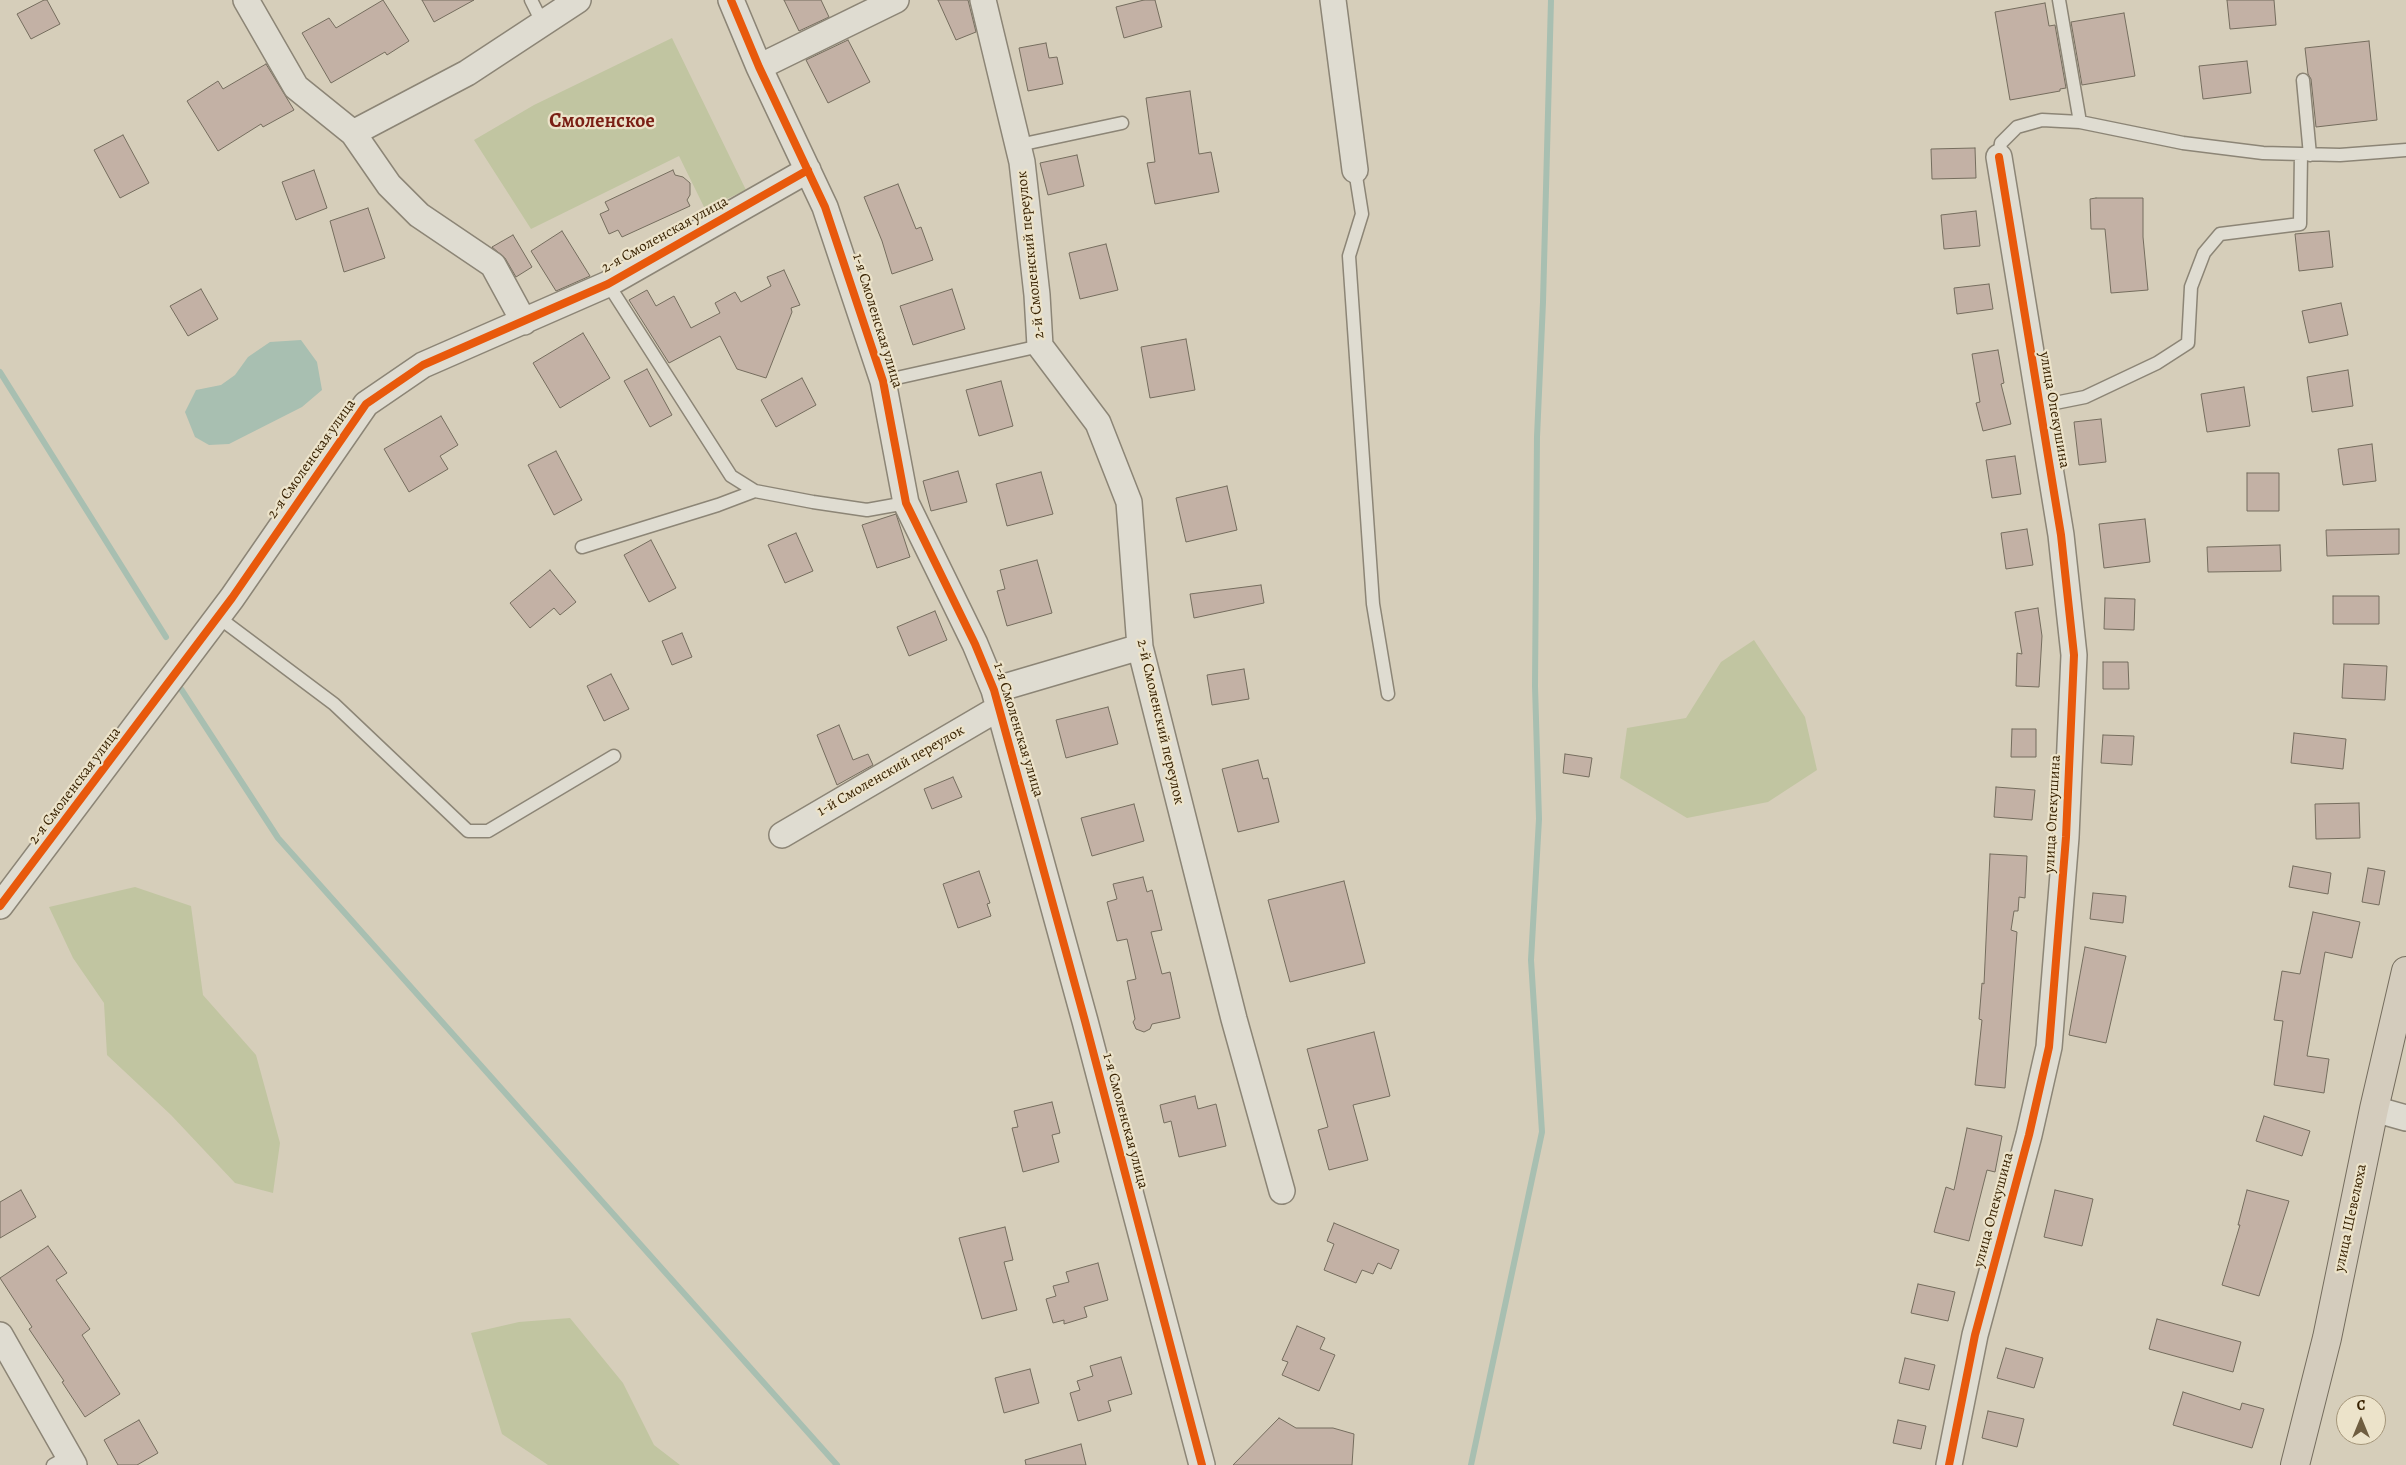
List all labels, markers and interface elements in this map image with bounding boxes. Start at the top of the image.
district label: Смоленское [549,110,655,134]
street label: 2-й Смоленский переулок [1013,170,1049,340]
street label: 2-я Смоленская улица [599,193,731,277]
street label: 1-я Смоленская улица [848,251,906,391]
street label: улица Опекушина [2035,350,2073,470]
street label: 2-я Смоленская улица [264,396,360,522]
street label: 2-й Смоленский переулок [1132,638,1188,806]
street label: 1-я Смоленская улица [989,660,1047,800]
street label: 1-й Смоленский переулок [814,721,968,821]
street label: 2-я Смоленская улица [25,724,125,848]
street label: улица Опекушина [2041,754,2065,874]
street label: 1-я Смоленская улица [1098,1051,1152,1191]
street label: улица Опекушина [1970,1151,2018,1269]
street label: улица Шевелюха [2331,1162,2371,1274]
north arrow [2336,1395,2386,1445]
text: С [2357,1396,2365,1415]

